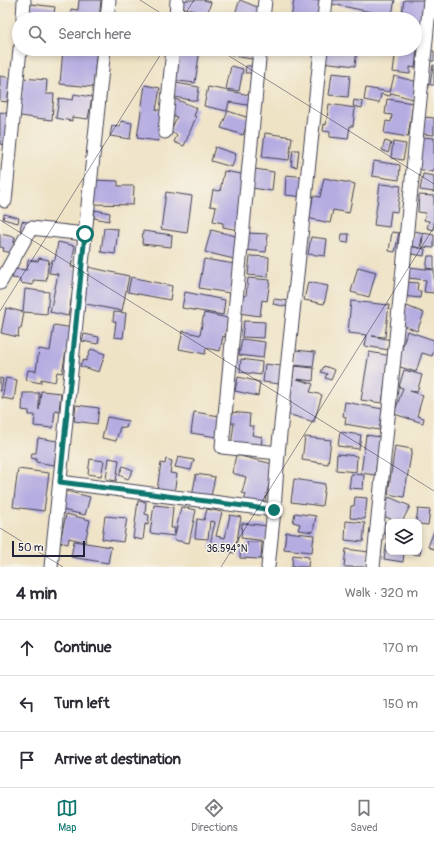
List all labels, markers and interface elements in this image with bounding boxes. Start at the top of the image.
search box [12,12,422,56]
icon: search [26,23,48,45]
text: Search here [58,25,131,44]
route start [76,225,94,243]
route end [265,501,283,519]
map controls [386,519,422,555]
button: layers [386,519,422,555]
scale bar [12,539,85,558]
text: 50 m [18,541,44,554]
text: 36.594°N [206,543,248,555]
text: 4 min [16,583,57,604]
text: Walk · 320 m [345,585,418,601]
icon: ahead [16,637,38,659]
text: Continue [54,638,112,657]
text: 170 m [383,640,418,656]
icon: left [16,693,38,715]
text: Turn left [54,694,110,713]
text: 150 m [383,696,418,712]
icon: arrive [16,749,38,771]
text: Arrive at destination [54,750,181,769]
tab: Map [56,797,78,834]
tab: Directions [191,797,238,834]
tab: Saved [350,797,378,834]

